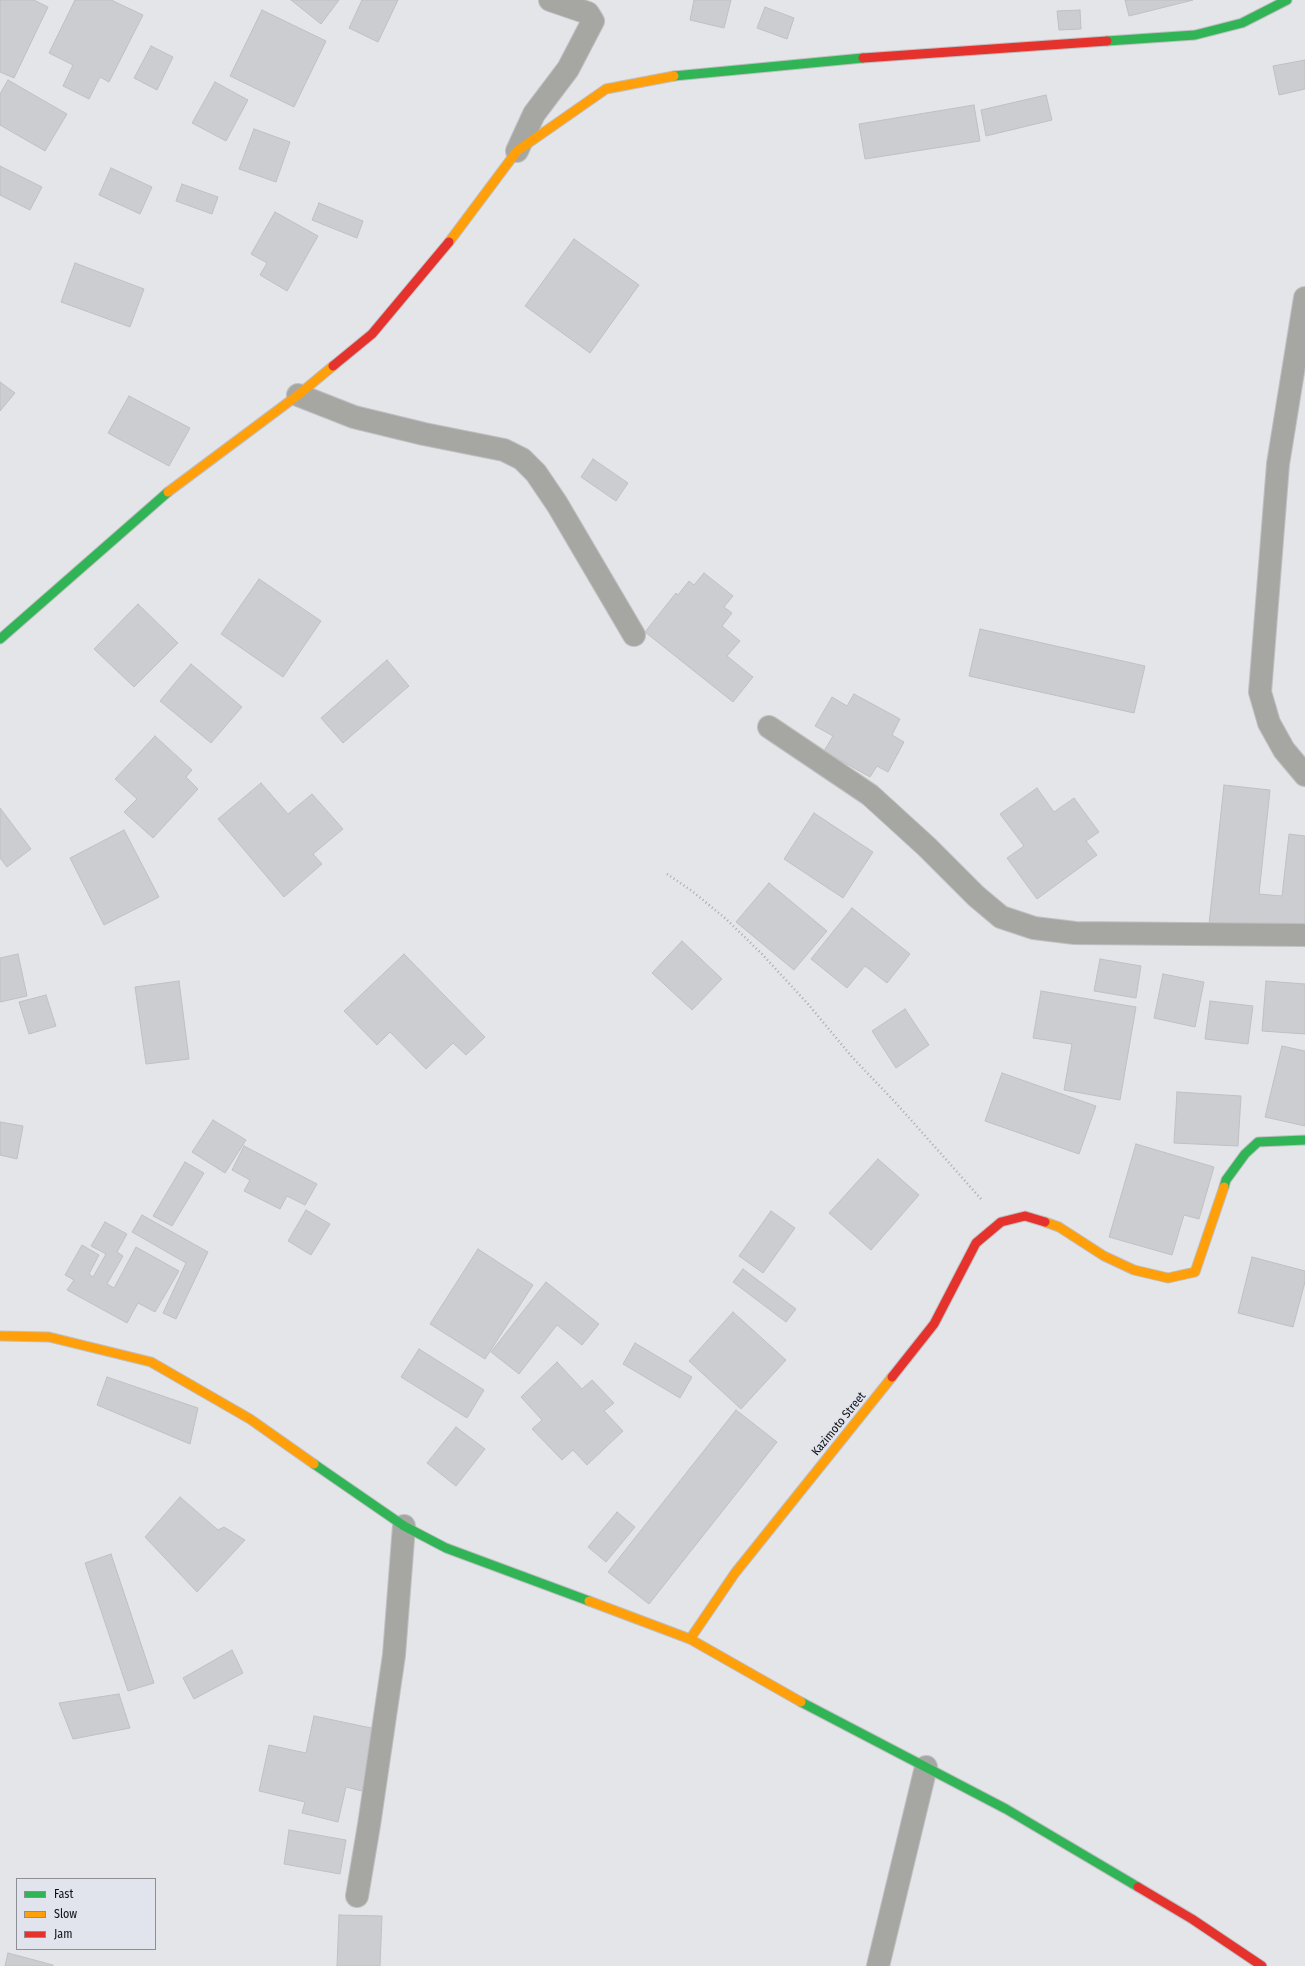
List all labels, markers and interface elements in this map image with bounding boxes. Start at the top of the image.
street label: Kazimoto Street [809,1389,869,1459]
legend [16,1878,156,1950]
text: Fast [54,1887,73,1901]
text: Slow [54,1907,77,1921]
text: Jam [54,1927,72,1941]

